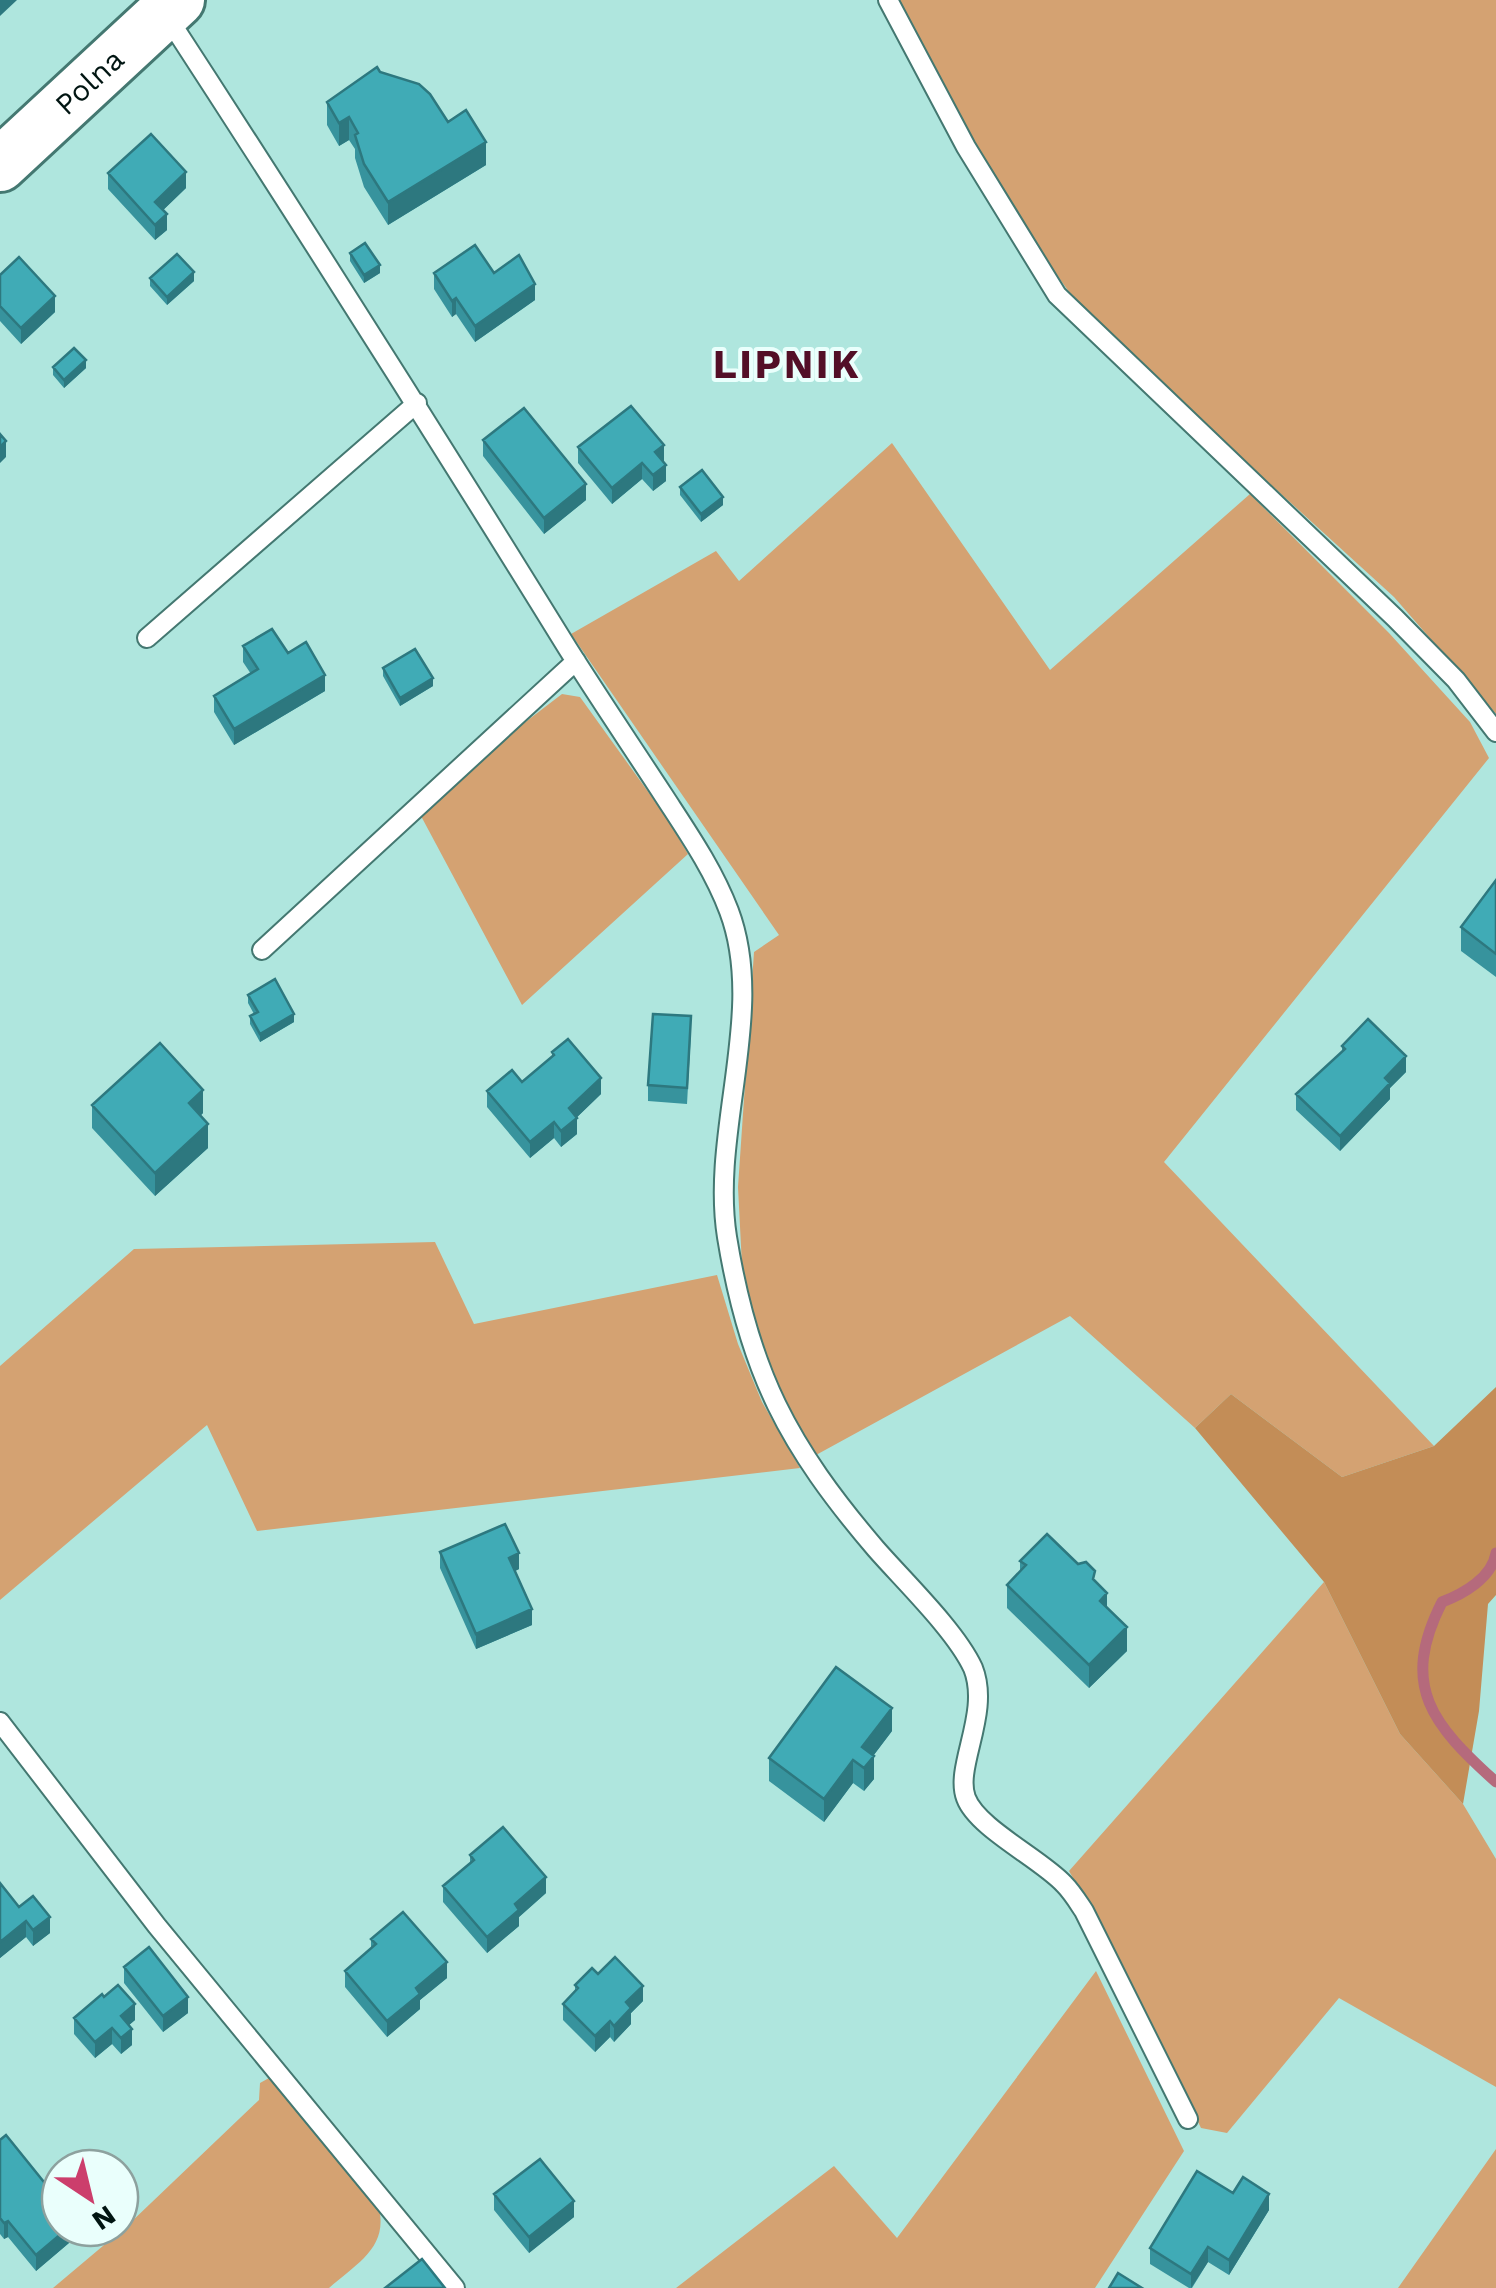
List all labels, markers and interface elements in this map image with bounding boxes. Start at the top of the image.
street label: Polna [48,41,131,122]
district label: LIPNIK [713,341,861,388]
north arrow [40,2148,140,2248]
text: N [86,2199,122,2238]

